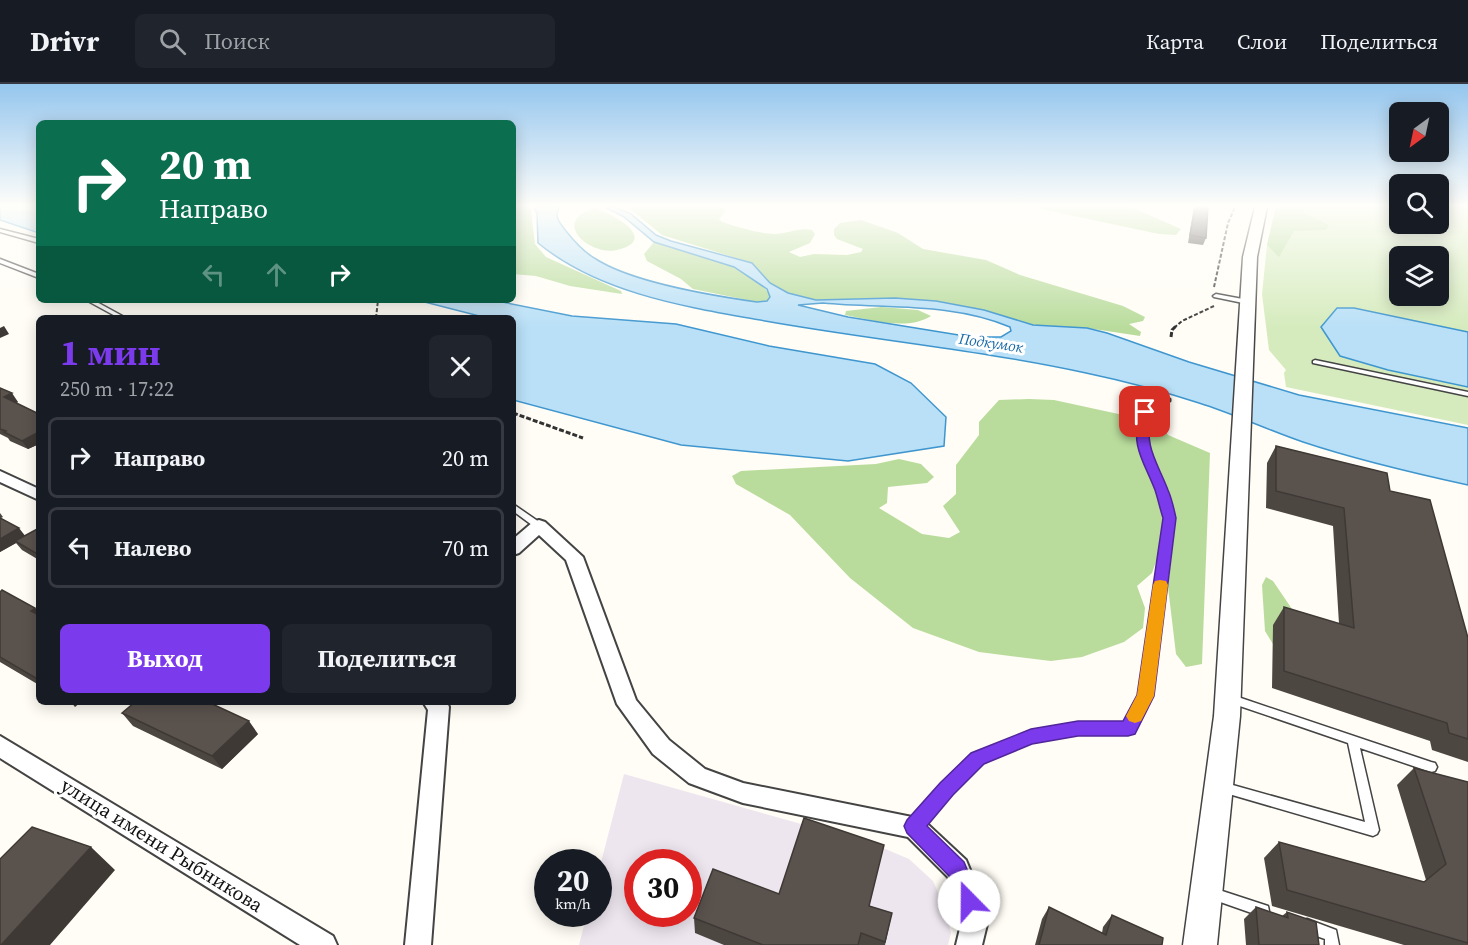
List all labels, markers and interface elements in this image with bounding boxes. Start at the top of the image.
search box [135,14,555,68]
text: Drivr [30,22,99,60]
icon: search [156,25,189,58]
text: Поиск [204,26,270,56]
text: Карта [1146,27,1204,56]
text: Слои [1237,27,1287,56]
text: Поделиться [1320,27,1438,56]
north arrow [1389,102,1449,162]
map controls [1389,102,1449,306]
text: 20 m [159,135,252,193]
icon: right [60,144,138,222]
button: search [1389,174,1449,234]
text: Направо [159,190,268,227]
button: layers [1389,246,1449,306]
icon: left [197,258,230,291]
icon: ahead [260,258,293,291]
icon: right [323,258,356,291]
water label: Подкумок [957,327,1025,357]
text: 1 мин [60,328,161,377]
button: close [429,335,492,398]
text: 250 m · 17:22 [60,375,174,403]
pin [1119,386,1170,437]
icon: arrive [1128,395,1161,428]
icon: right [63,441,96,474]
text: Направо [114,443,205,473]
text: 20 m [442,443,489,473]
icon: left [63,531,96,564]
text: Налево [114,533,191,563]
text: 70 m [442,533,489,563]
button: Выход [60,624,270,693]
button: Поделиться [282,624,492,693]
street label: улица имени Рыбникова [55,771,269,919]
speed limit sign: 30 [624,849,702,927]
text: 20 [557,860,589,901]
position arrow [937,869,1001,933]
text: km/h [555,893,591,914]

